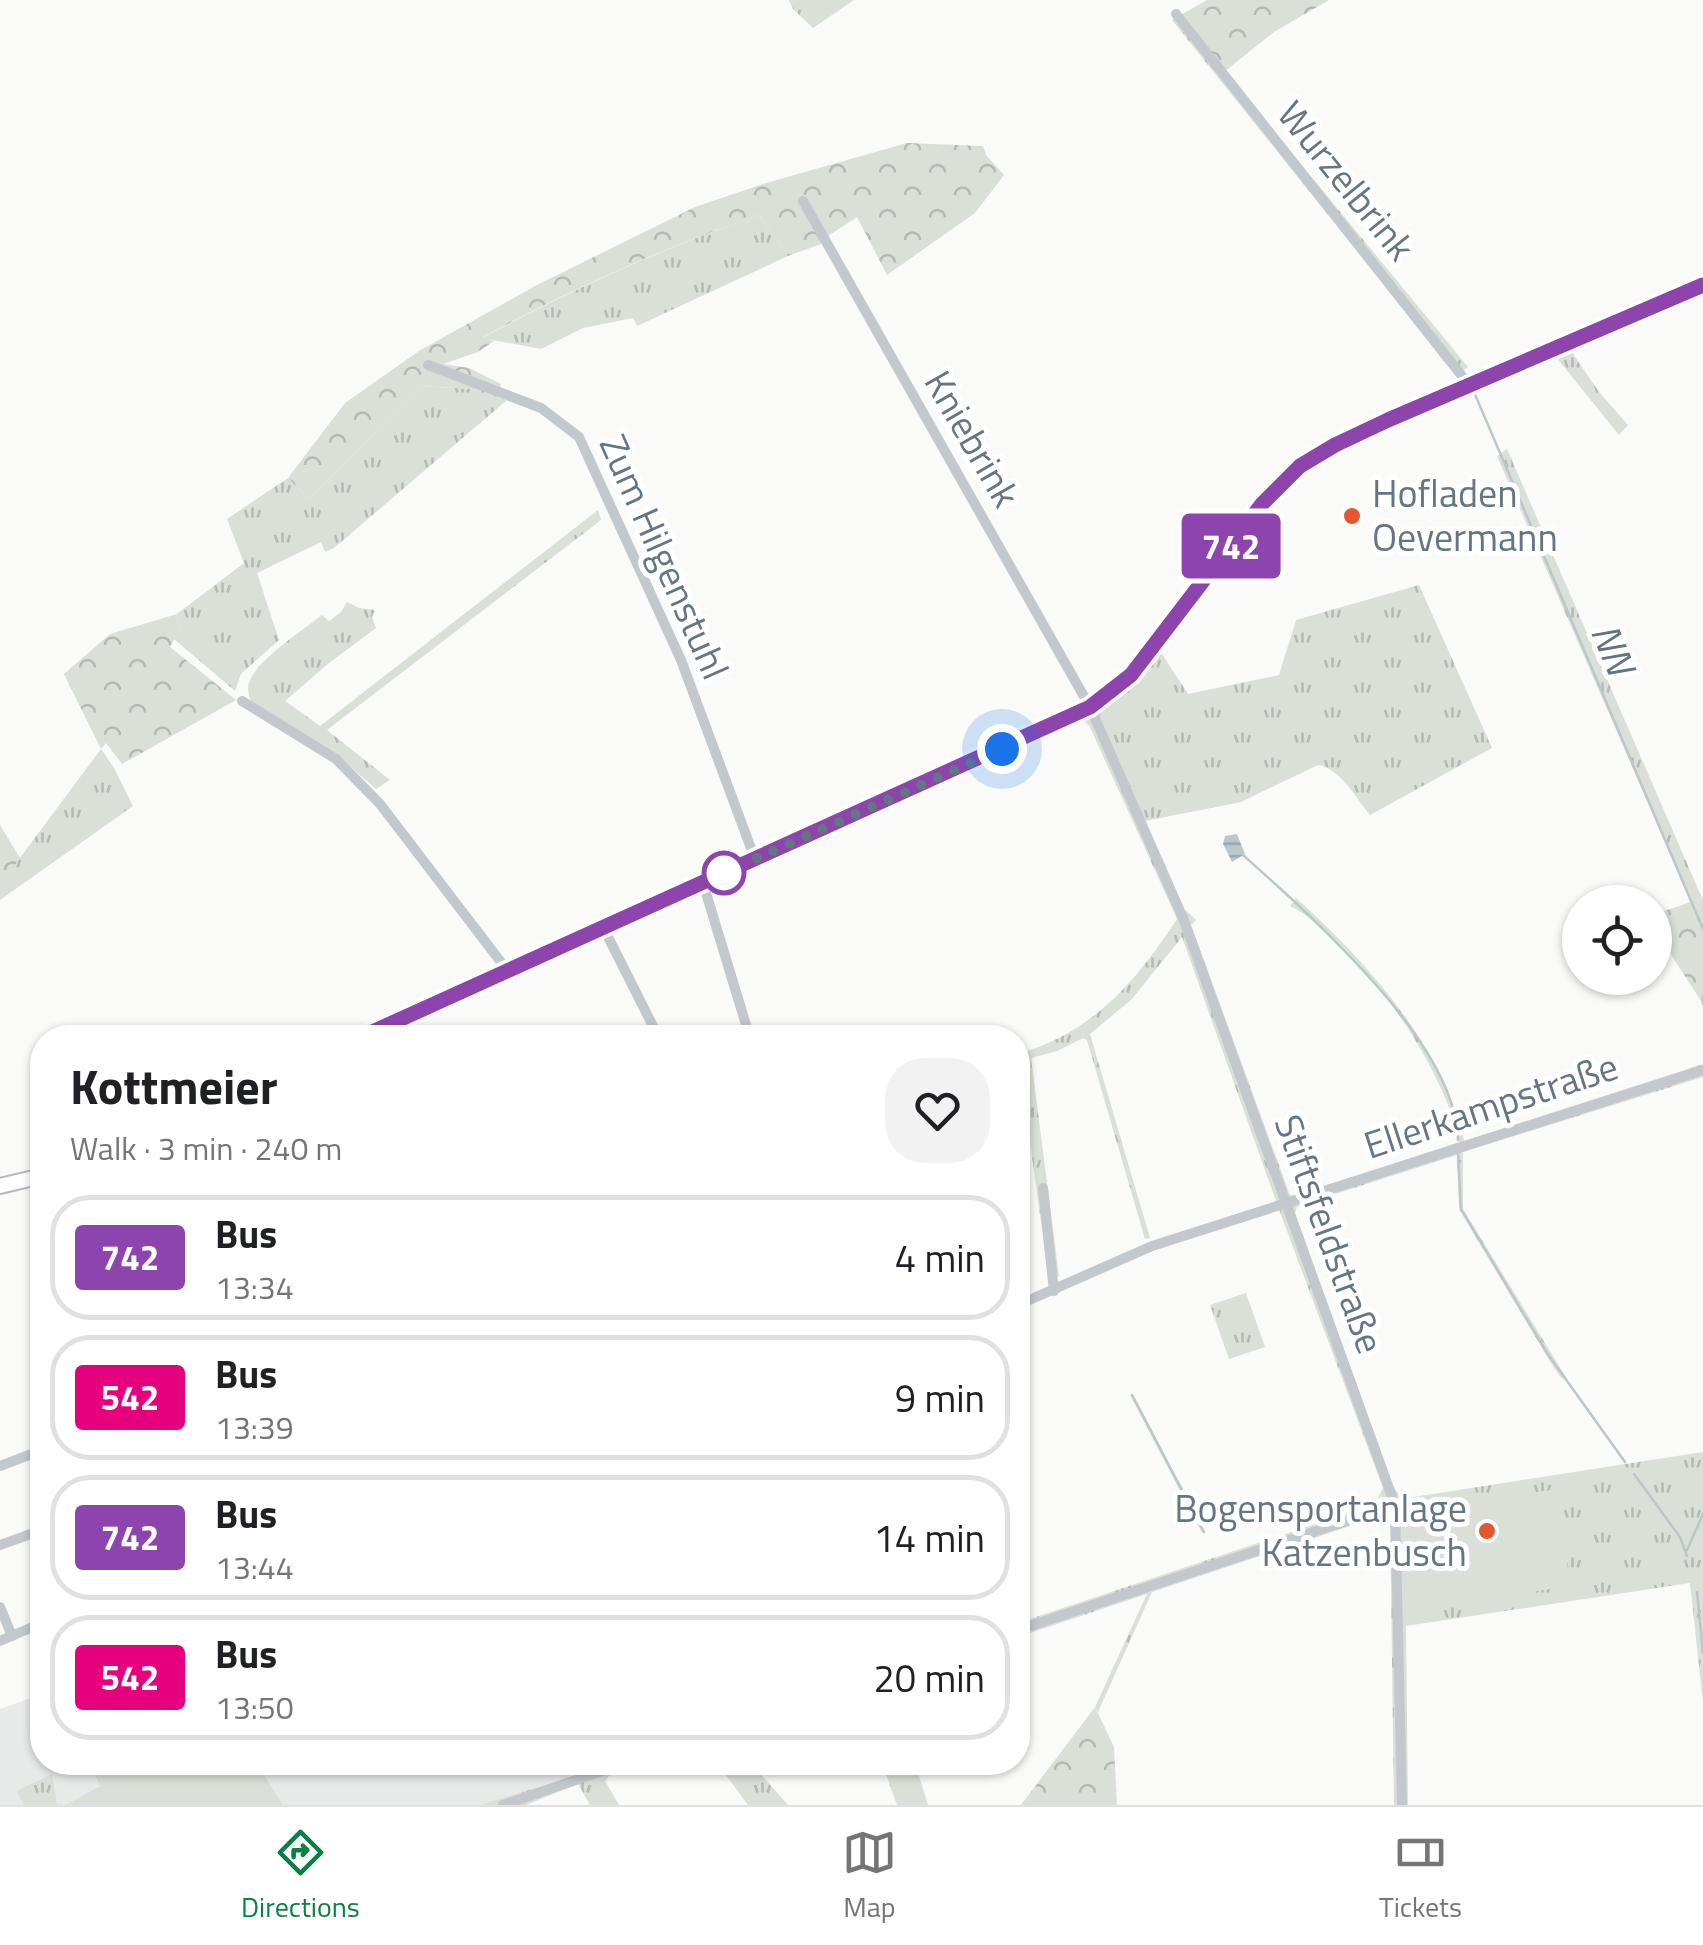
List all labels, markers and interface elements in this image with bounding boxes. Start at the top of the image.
street label: Wurzelbrink [1264,88,1430,273]
street label: Kniebrink [910,359,1035,518]
street label: Zum Hilgenstuhl [585,425,745,688]
place label: Hofladen Oevermann [1372,464,1558,566]
marker: Hofladen Oevermann [1341,505,1363,527]
line badge: 742 [1174,514,1288,578]
text: 742 [1202,519,1260,573]
water label: NN [1576,614,1653,687]
your location [977,724,1027,774]
unlabelled marker [703,852,745,894]
map controls [1562,885,1672,995]
button: locate [1562,885,1672,995]
street label: Ellerkampstraße [1356,1037,1625,1173]
text: Kottmeier [70,1050,278,1123]
button: heart [885,1058,990,1163]
street label: Stiftsfeldstraße [1260,1106,1400,1361]
text: Walk · 3 min · 240 m [70,1124,342,1172]
text: Bus [215,1205,277,1263]
text: 4 min [895,1229,985,1287]
text: 742 [101,1230,159,1284]
text: 13:34 [215,1263,294,1311]
text: Bus [215,1345,277,1403]
text: 9 min [895,1369,985,1427]
text: 542 [101,1370,159,1424]
text: 13:39 [215,1403,294,1451]
place label: Bogensportanlage Katzenbusch [1174,1479,1467,1581]
text: Bus [215,1485,277,1543]
text: 14 min [874,1509,985,1567]
text: 742 [101,1510,159,1564]
marker: Bogensportanlage Katzenbusch [1476,1520,1498,1542]
text: 13:44 [215,1543,294,1591]
text: Bus [215,1625,277,1683]
text: 20 min [874,1649,985,1707]
text: 542 [101,1650,159,1704]
text: 13:50 [215,1683,294,1731]
tab: Directions [241,1825,360,1928]
tab: Map [842,1825,897,1928]
tab: Tickets [1379,1825,1462,1928]

